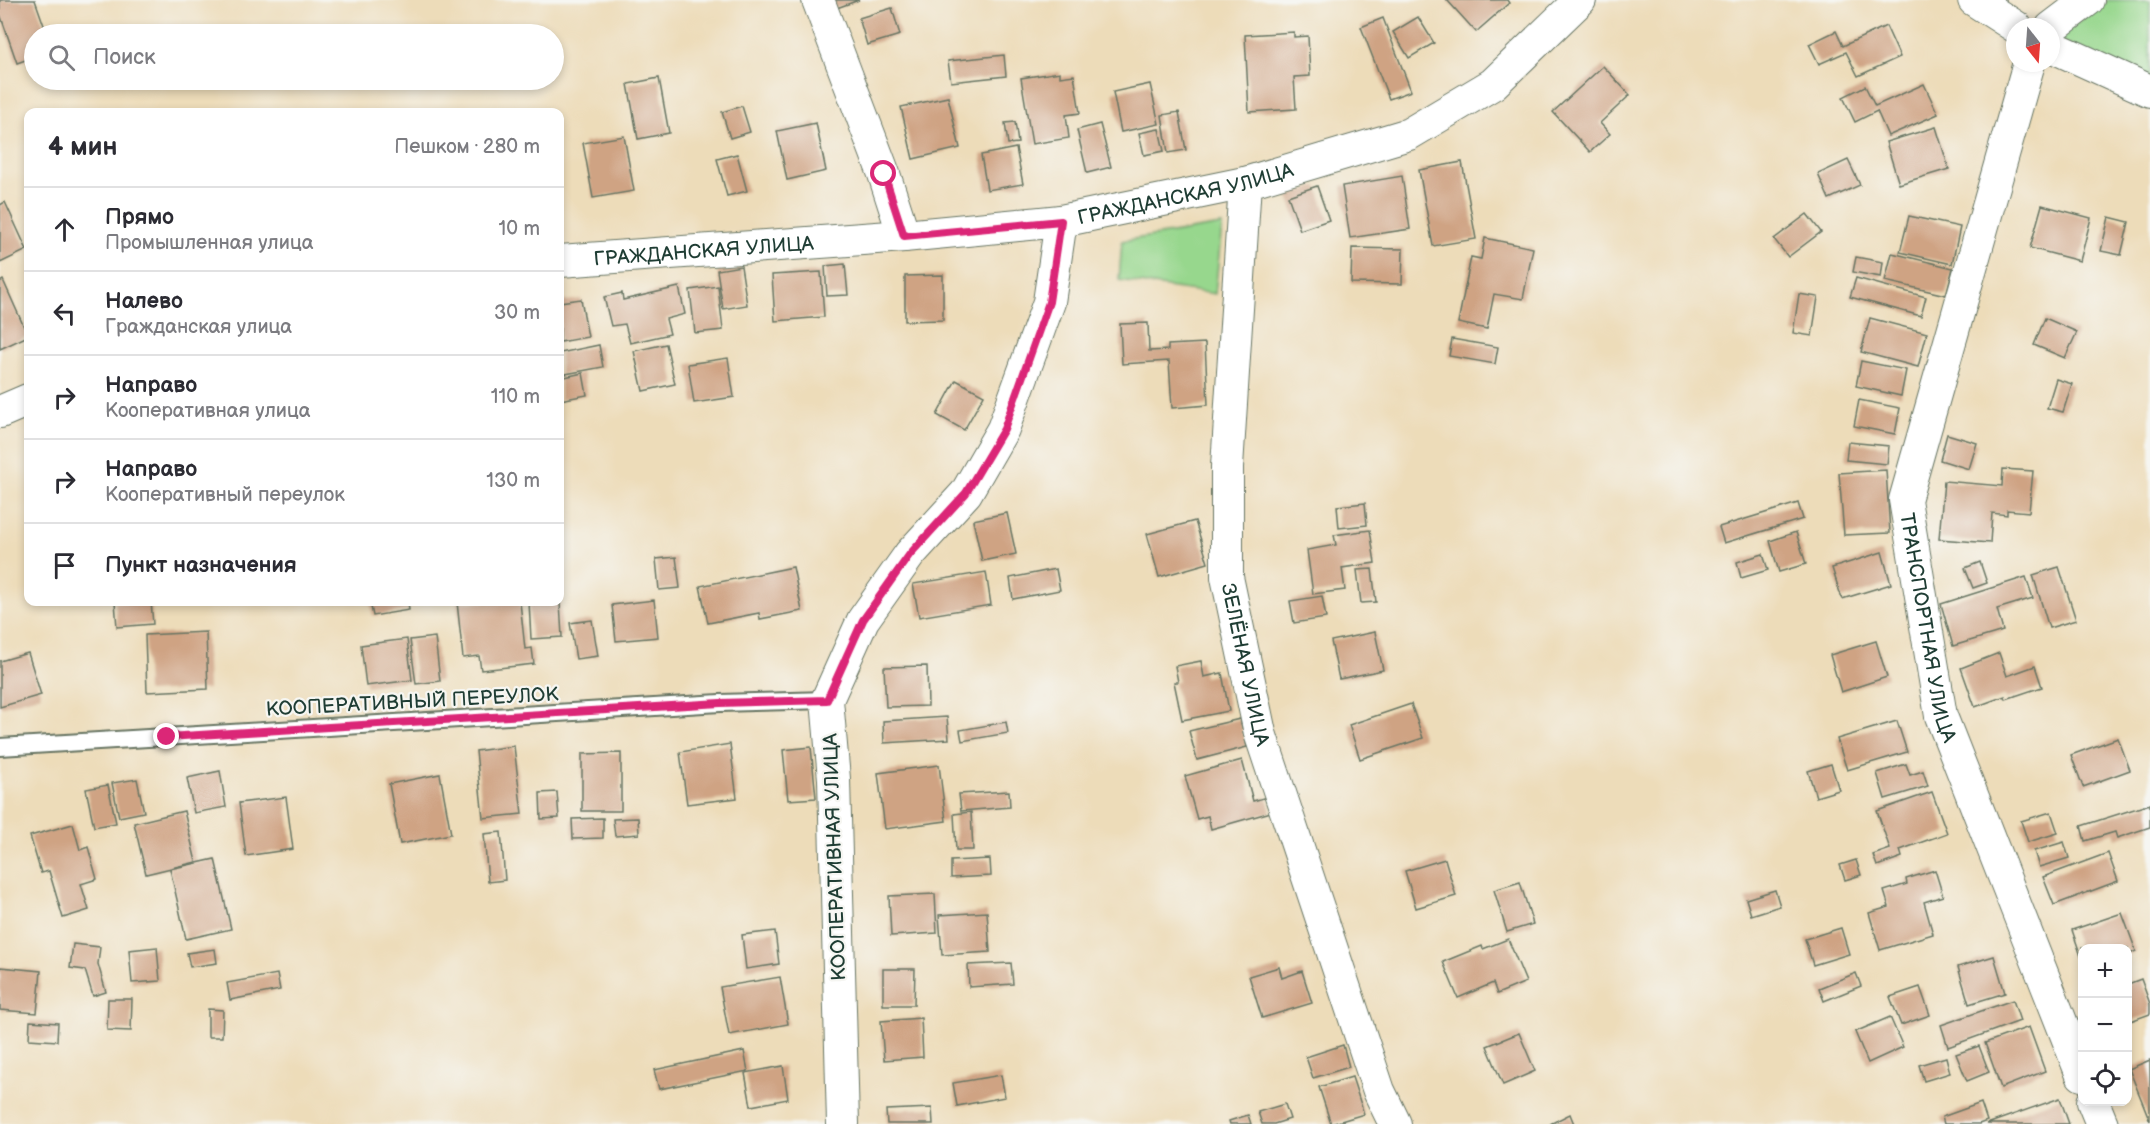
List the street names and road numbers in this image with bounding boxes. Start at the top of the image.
street label: ГРАЖДАНСКАЯ УЛИЦА [1076,158,1297,230]
street label: ГРАЖДАНСКАЯ УЛИЦА [593,232,815,272]
street label: ТРАНСПОРТНАЯ УЛИЦА [1894,511,1961,747]
street label: ЗЕЛЁНАЯ УЛИЦА [1216,581,1275,750]
street label: КООПЕРАТИВНЫЙ ПЕРЕУЛОК [265,682,559,722]
street label: КООПЕРАТИВНАЯ УЛИЦА [819,732,851,981]

